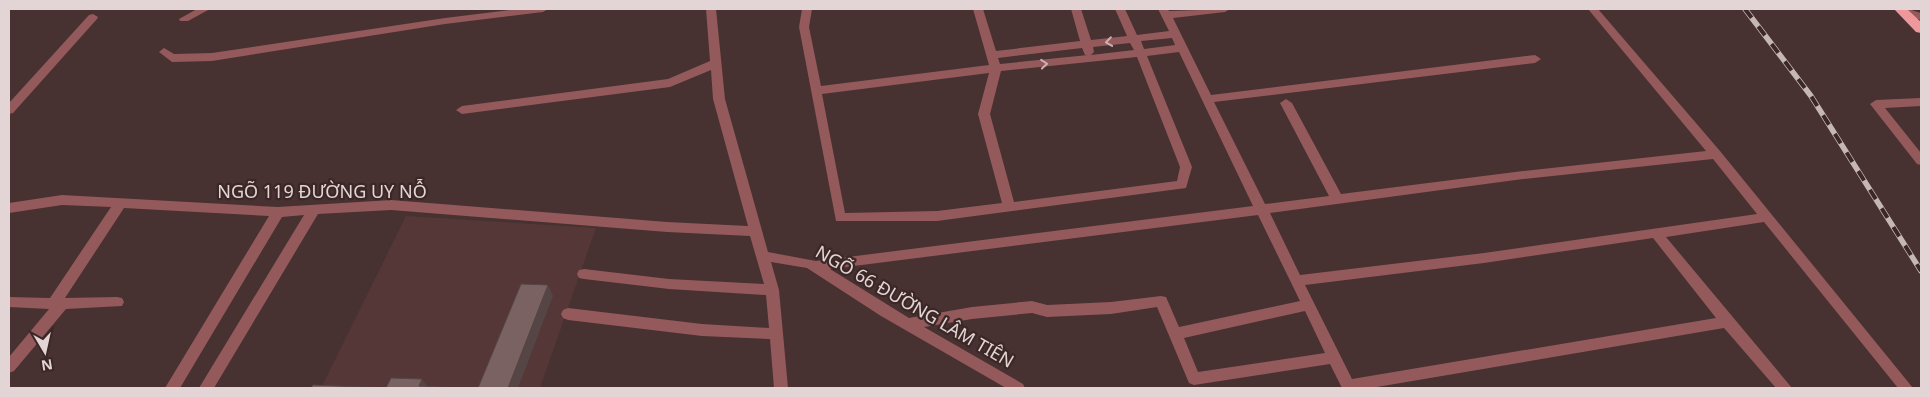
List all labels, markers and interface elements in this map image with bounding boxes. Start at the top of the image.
one-way arrow [1104,36,1112,47]
one-way arrow [1041,59,1049,70]
street label: NGÕ 119 ĐƯỜNG UY NỖ [217,178,427,203]
street label: NGÕ 66 ĐƯỜNG LÂM TIÊN [812,239,1018,373]
north arrow [20,327,70,377]
text: N [40,355,54,376]

